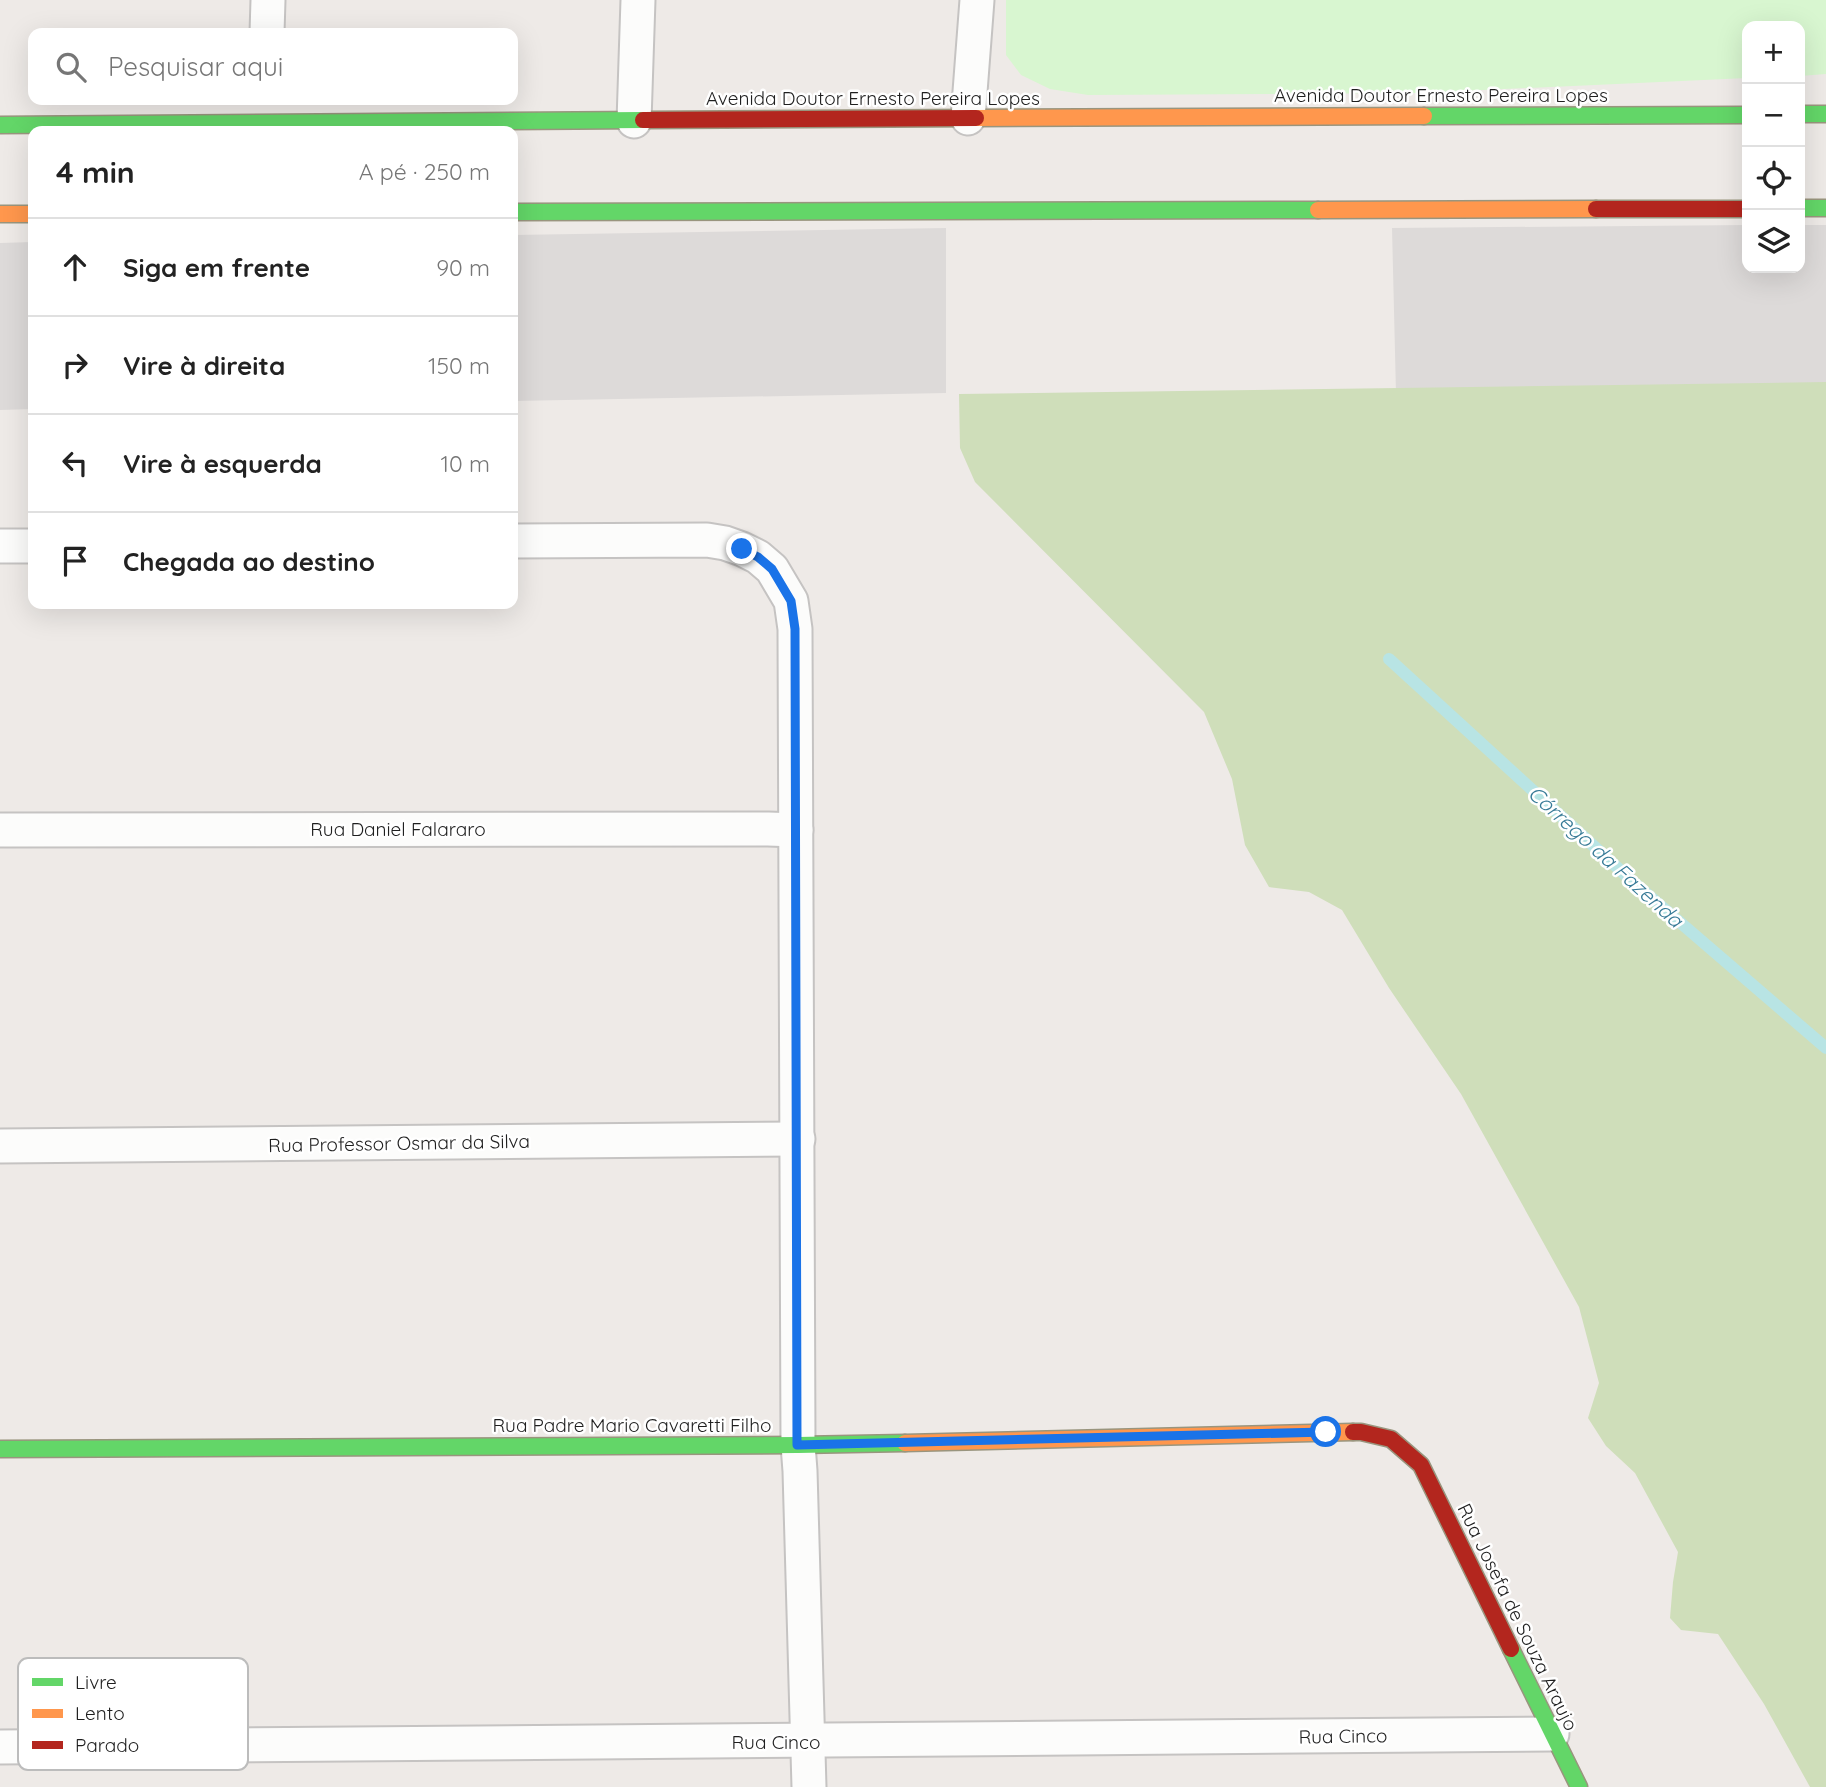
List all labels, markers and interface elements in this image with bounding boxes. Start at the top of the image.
map controls [1742,21,1805,273]
button: + [1742,21,1805,84]
search box [28,28,518,105]
icon: search [52,48,90,86]
text: Pesquisar aqui [108,50,283,83]
street label: Avenida Doutor Ernesto Pereira Lopes [1274,83,1608,107]
button: − [1742,84,1805,147]
street label: Avenida Doutor Ernesto Pereira Lopes [706,86,1040,110]
button: locate [1742,147,1805,210]
text: 4 min [56,153,135,191]
text: A pé · 250 m [359,157,490,186]
button: layers [1742,210,1805,273]
icon: ahead [56,248,94,286]
text: Siga em frente [123,251,310,284]
text: 90 m [436,253,490,282]
icon: right [56,346,94,384]
text: Vire à direita [123,349,285,382]
text: 150 m [428,351,490,380]
icon: left [56,444,94,482]
text: Vire à esquerda [123,447,322,480]
text: 10 m [441,449,490,478]
route end [726,533,757,564]
icon: arrive [56,542,94,580]
text: Chegada ao destino [123,545,375,578]
water label: Córrego da Fazenda [1523,780,1690,933]
street label: Rua Daniel Falararo [310,817,486,841]
street label: Rua Professor Osmar da Silva [268,1129,530,1157]
street label: Rua Padre Mario Cavaretti Filho [493,1413,771,1437]
route start [1310,1416,1341,1447]
street label: Rua Josefa de Souza Araujo [1452,1499,1584,1735]
legend [18,1658,248,1770]
text: Livre [75,1670,117,1694]
text: Lento [75,1701,125,1725]
street label: Rua Cinco [1298,1723,1388,1749]
street label: Rua Cinco [732,1730,820,1754]
text: Parado [75,1733,139,1757]

